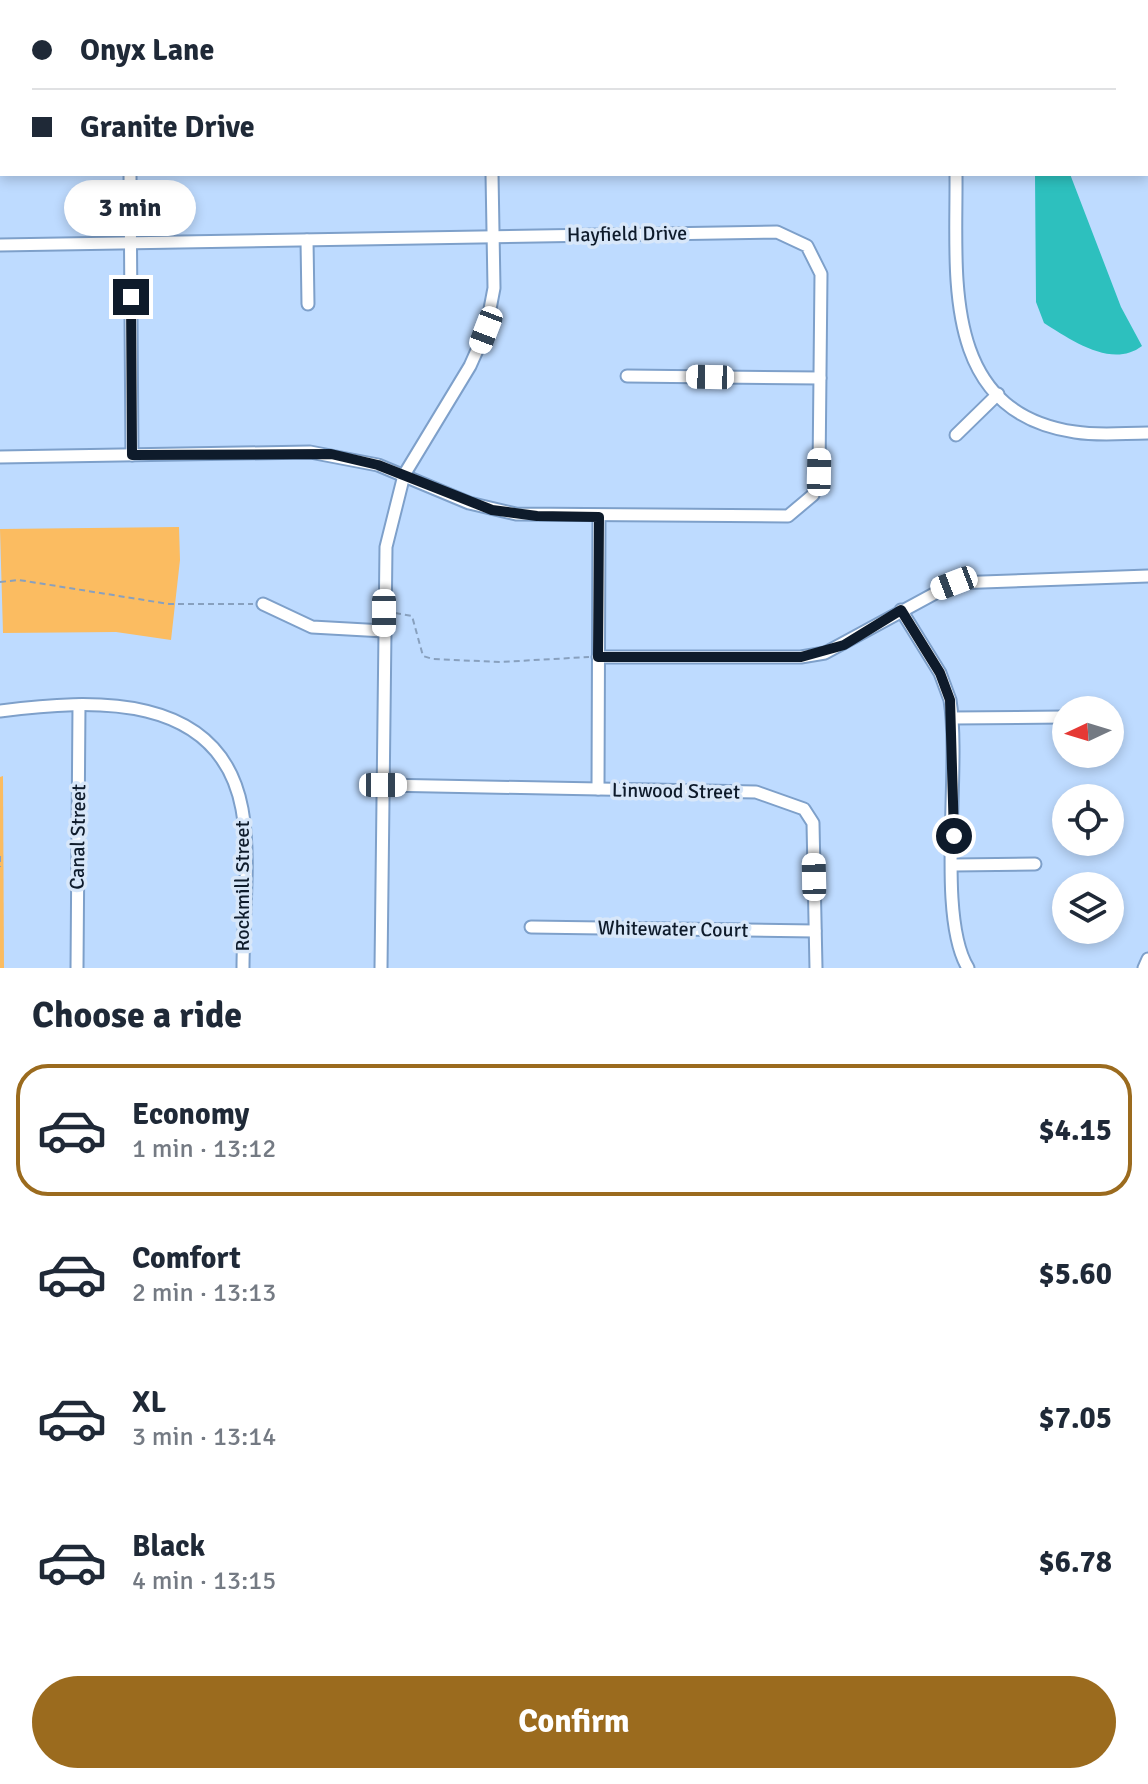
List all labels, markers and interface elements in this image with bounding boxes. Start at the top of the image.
text: Onyx Lane [80,32,214,69]
text: Granite Drive [80,109,255,146]
callout: 3 min [65,181,197,237]
text: 3 min [99,192,161,224]
street label: Hayfield Drive [567,220,687,248]
route end [113,279,149,315]
car [466,303,506,357]
car [686,365,734,389]
car [807,448,831,496]
car [927,563,981,603]
car [372,589,396,637]
north arrow [1052,696,1124,768]
map controls [1052,696,1124,944]
car [359,773,407,797]
street label: Linwood Street [612,777,740,805]
street label: Canal Street [65,784,91,890]
button: locate [1052,784,1124,856]
route start [936,818,972,854]
street label: Rockmill Street [230,820,255,952]
car [802,853,826,901]
button: layers [1052,872,1124,944]
street label: Whitewater Court [597,915,749,943]
text: Choose a ride [32,993,242,1038]
icon: car [36,1094,108,1166]
text: Economy [132,1096,249,1133]
text: $4.15 [1039,1112,1112,1149]
text: 1 min · 13:12 [132,1133,276,1165]
icon: car [36,1238,108,1310]
text: Comfort [132,1240,241,1277]
text: $5.60 [1039,1256,1112,1293]
text: 2 min · 13:13 [132,1277,276,1309]
icon: car [36,1382,108,1454]
text: XL [132,1384,166,1421]
text: $7.05 [1039,1400,1112,1437]
text: 3 min · 13:14 [132,1421,276,1453]
icon: car [36,1526,108,1598]
text: Black [132,1528,205,1565]
text: $6.78 [1039,1544,1112,1581]
text: 4 min · 13:15 [132,1565,276,1597]
button: Confirm [32,1676,1116,1768]

